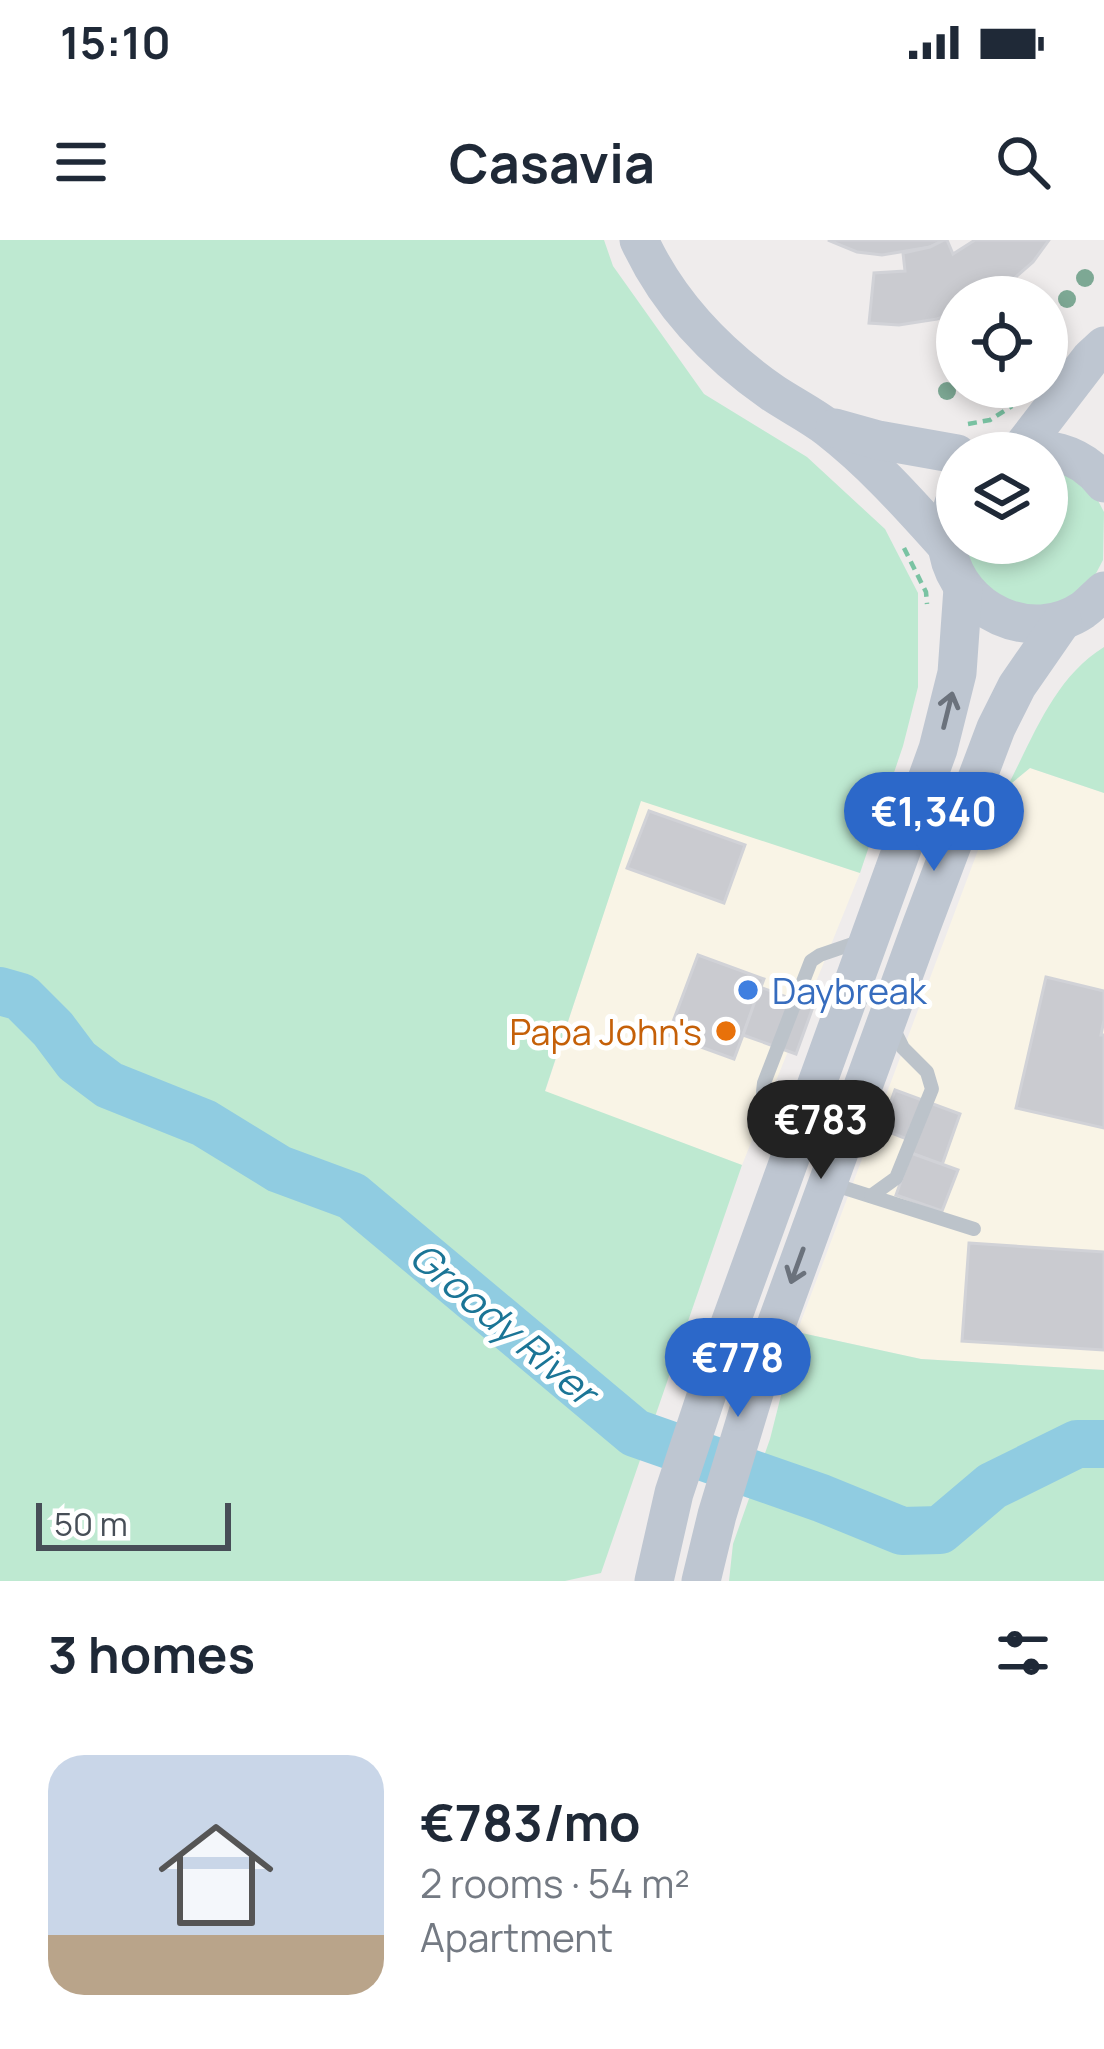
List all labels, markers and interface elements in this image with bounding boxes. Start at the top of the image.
text: 15:10 [60,11,171,73]
text: Casavia [449,125,655,199]
icon: menu [48,129,114,195]
icon: search [990,129,1056,195]
map controls [936,276,1068,564]
button: locate [936,276,1068,408]
button: layers [936,432,1068,564]
one-way arrow [938,692,960,730]
pin: €1,340 [836,772,1032,874]
text: €1,340 [871,784,997,838]
place label: Daybreak [772,966,928,1015]
marker: Daybreak [735,977,761,1003]
place label: Papa John's [510,1007,702,1056]
marker: Papa John's [713,1018,739,1044]
pin: €783 [750,1080,892,1182]
text: €783 [774,1092,868,1146]
water label: Groody River [399,1229,613,1420]
one-way arrow [785,1247,806,1284]
pin: €778 [667,1318,809,1420]
text: €778 [692,1330,784,1384]
scale bar [36,1497,231,1550]
text: 50 m [54,1501,128,1546]
text: 3 homes [48,1619,255,1688]
icon: filters [990,1620,1056,1686]
text: €783/mo [420,1787,640,1856]
icon: home [144,1803,288,1947]
text: 2 rooms · 54 m² [420,1856,690,1910]
text: Apartment [420,1910,613,1964]

